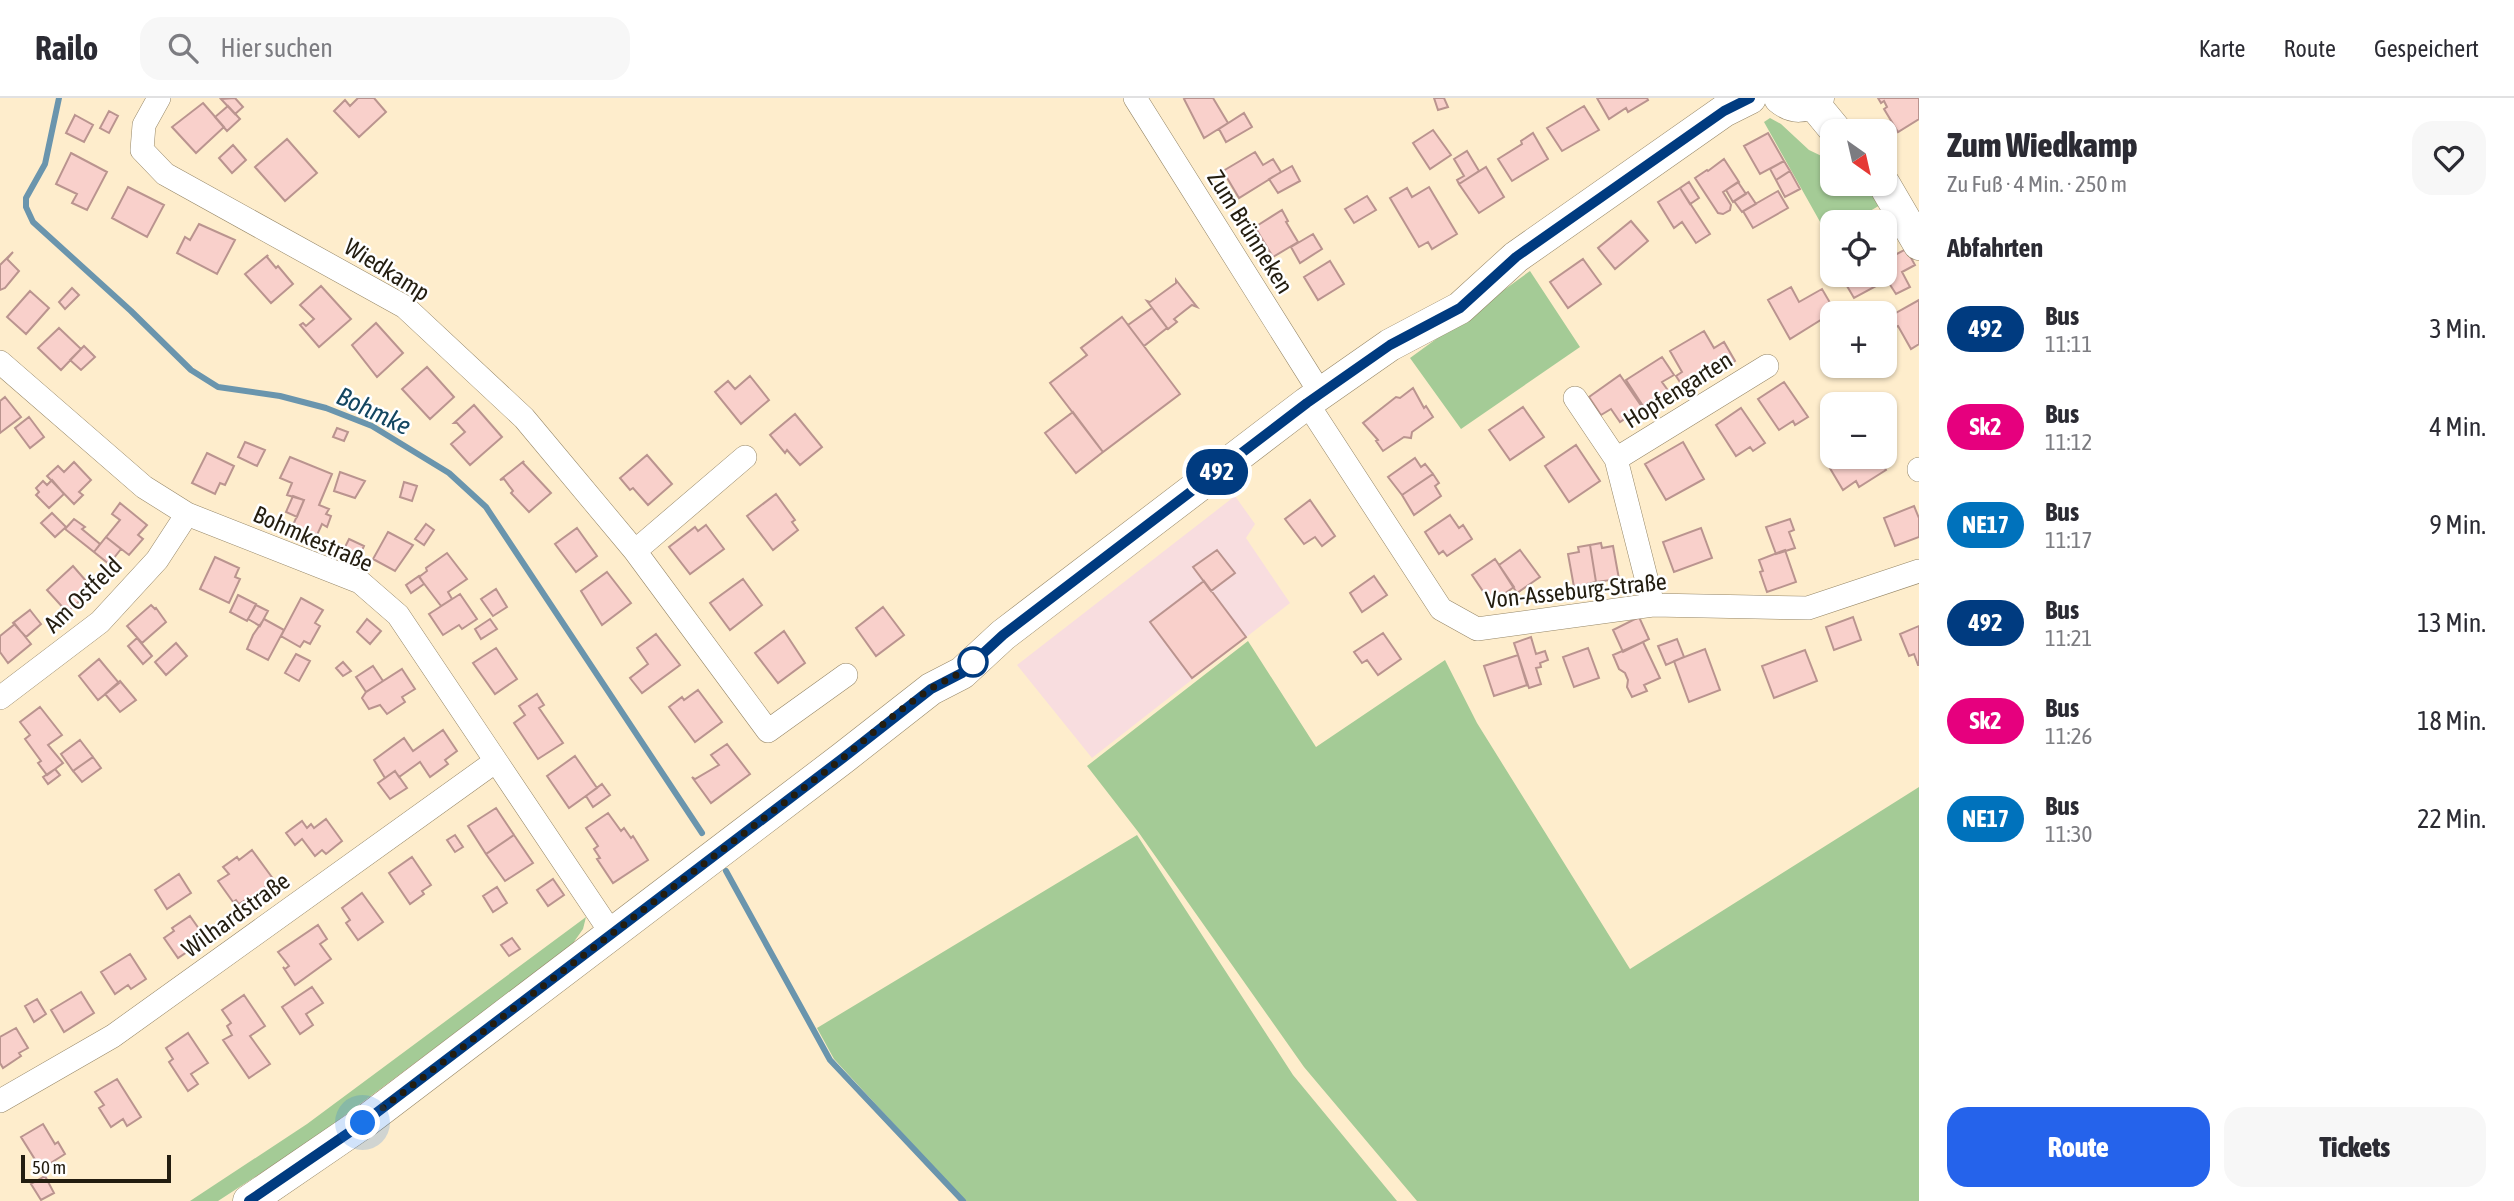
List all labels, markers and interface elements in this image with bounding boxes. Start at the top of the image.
search box [140,17,630,80]
text: Railo [35,29,98,67]
icon: search [164,29,202,67]
text: Hier suchen [220,33,333,63]
text: Karte [2199,35,2245,62]
text: Route [2283,35,2336,62]
text: Gespeichert [2374,35,2479,62]
north arrow [1820,119,1897,196]
map controls [1820,119,1897,469]
button: heart [2412,121,2486,195]
text: Zum Wiedkamp [1947,126,2137,164]
street label: Zum Brünneken [1202,165,1299,298]
text: Zu Fuß · 4 Min. · 250 m [1947,171,2127,197]
button: locate [1820,210,1897,287]
street label: Wiedkamp [340,233,435,306]
text: Abfahrten [1947,233,2043,263]
button: + [1820,301,1897,378]
text: Bus [2045,301,2079,331]
text: 3 Min. [2430,314,2486,344]
text: 492 [1969,315,2002,342]
text: 11:11 [2045,331,2092,357]
street label: Hopfengarten [1619,346,1737,434]
water label: Bohmke [332,381,416,441]
button: − [1820,392,1897,469]
text: Bus [2045,399,2079,429]
text: 4 Min. [2430,412,2486,442]
text: Sk2 [1970,413,2001,440]
text: 11:12 [2045,429,2092,455]
line badge: 492 [1177,449,1257,495]
text: 492 [1200,458,1234,485]
text: Bus [2045,497,2079,527]
street label: Bohmkestraße [249,500,377,577]
text: 9 Min. [2430,510,2486,540]
text: NE17 [1962,511,2009,538]
text: 11:17 [2045,527,2092,553]
street label: Am Ostfeld [38,551,127,638]
street label: Von-Asseburg-Straße [1484,568,1668,613]
text: Bus [2045,595,2079,625]
text: 13 Min. [2417,608,2486,638]
text: 492 [1969,609,2002,636]
text: 11:21 [2045,625,2092,651]
unlabelled marker [958,647,988,677]
text: Bus [2045,693,2079,723]
text: 18 Min. [2417,706,2486,736]
text: Sk2 [1970,707,2001,734]
text: 11:26 [2045,723,2092,749]
text: Bus [2045,791,2079,821]
text: 22 Min. [2417,804,2486,834]
text: NE17 [1962,805,2009,832]
text: 11:30 [2045,821,2092,847]
street label: Wilhardstraße [177,867,295,963]
your location [345,1105,380,1140]
button: Route [1947,1107,2210,1187]
button: Tickets [2224,1107,2486,1187]
scale bar [21,1152,172,1184]
text: 50 m [32,1156,66,1178]

